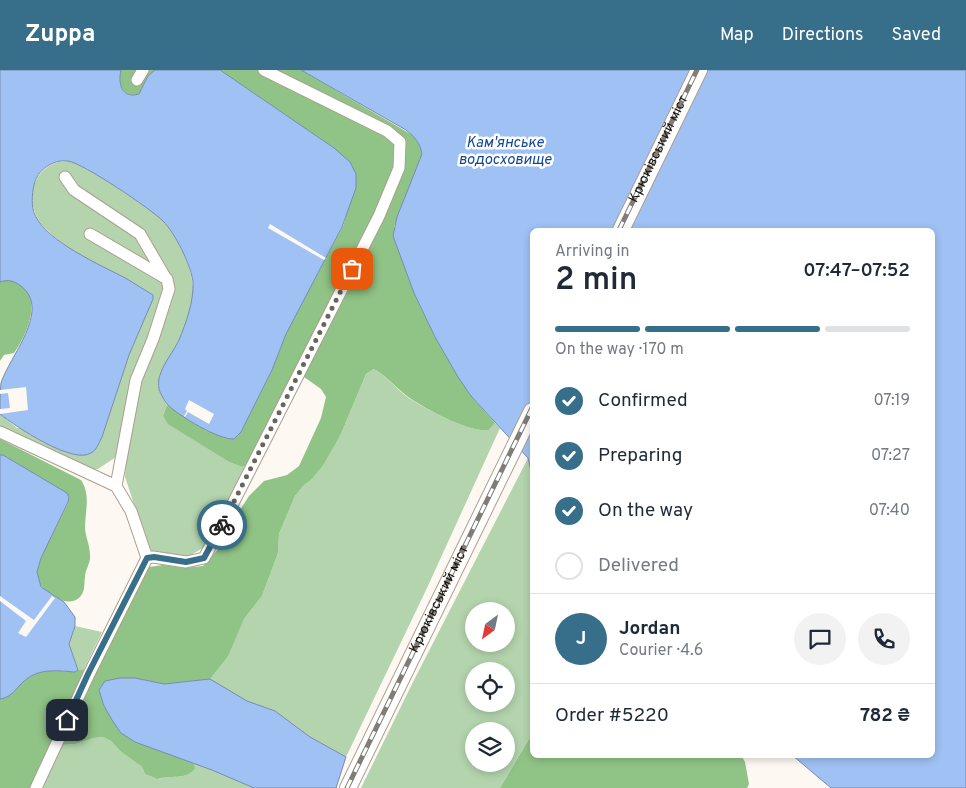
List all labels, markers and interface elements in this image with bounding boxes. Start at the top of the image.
text: Zuppa [25,20,95,50]
text: Map [720,24,754,47]
text: Directions [782,24,864,47]
text: Saved [892,24,941,47]
street label: Крюківський міст [625,93,692,206]
water label: Кам'янське водосховище [458,134,552,170]
text: Arriving in [555,242,630,262]
pin [331,248,373,290]
icon: bag [338,255,366,283]
text: 07:47–07:52 [803,259,910,283]
text: 2 min [555,261,637,301]
text: On the way · 170 m [555,340,684,360]
icon: check [555,387,583,415]
text: Confirmed [598,389,688,413]
text: 07:19 [873,391,910,411]
icon: check [555,442,583,470]
text: Preparing [598,444,682,468]
text: 07:27 [871,446,910,466]
icon: check [555,497,583,525]
text: On the way [598,499,693,523]
courier [197,500,247,550]
text: 07:40 [869,501,910,521]
icon: bike [208,511,236,539]
street label: Крюківський міст [406,543,472,656]
text: Delivered [598,554,679,578]
north arrow [465,602,515,652]
map controls [465,602,515,772]
button: chat [794,613,846,665]
button: phone [858,613,910,665]
text: Jordan [619,617,681,641]
text: J [576,627,586,651]
text: Courier · 4.6 [619,641,703,661]
button: locate [465,662,515,712]
pin [46,699,88,741]
text: Order #5220 [555,704,669,728]
text: 782 ₴ [860,704,910,728]
icon: home [53,706,81,734]
button: layers [465,722,515,772]

